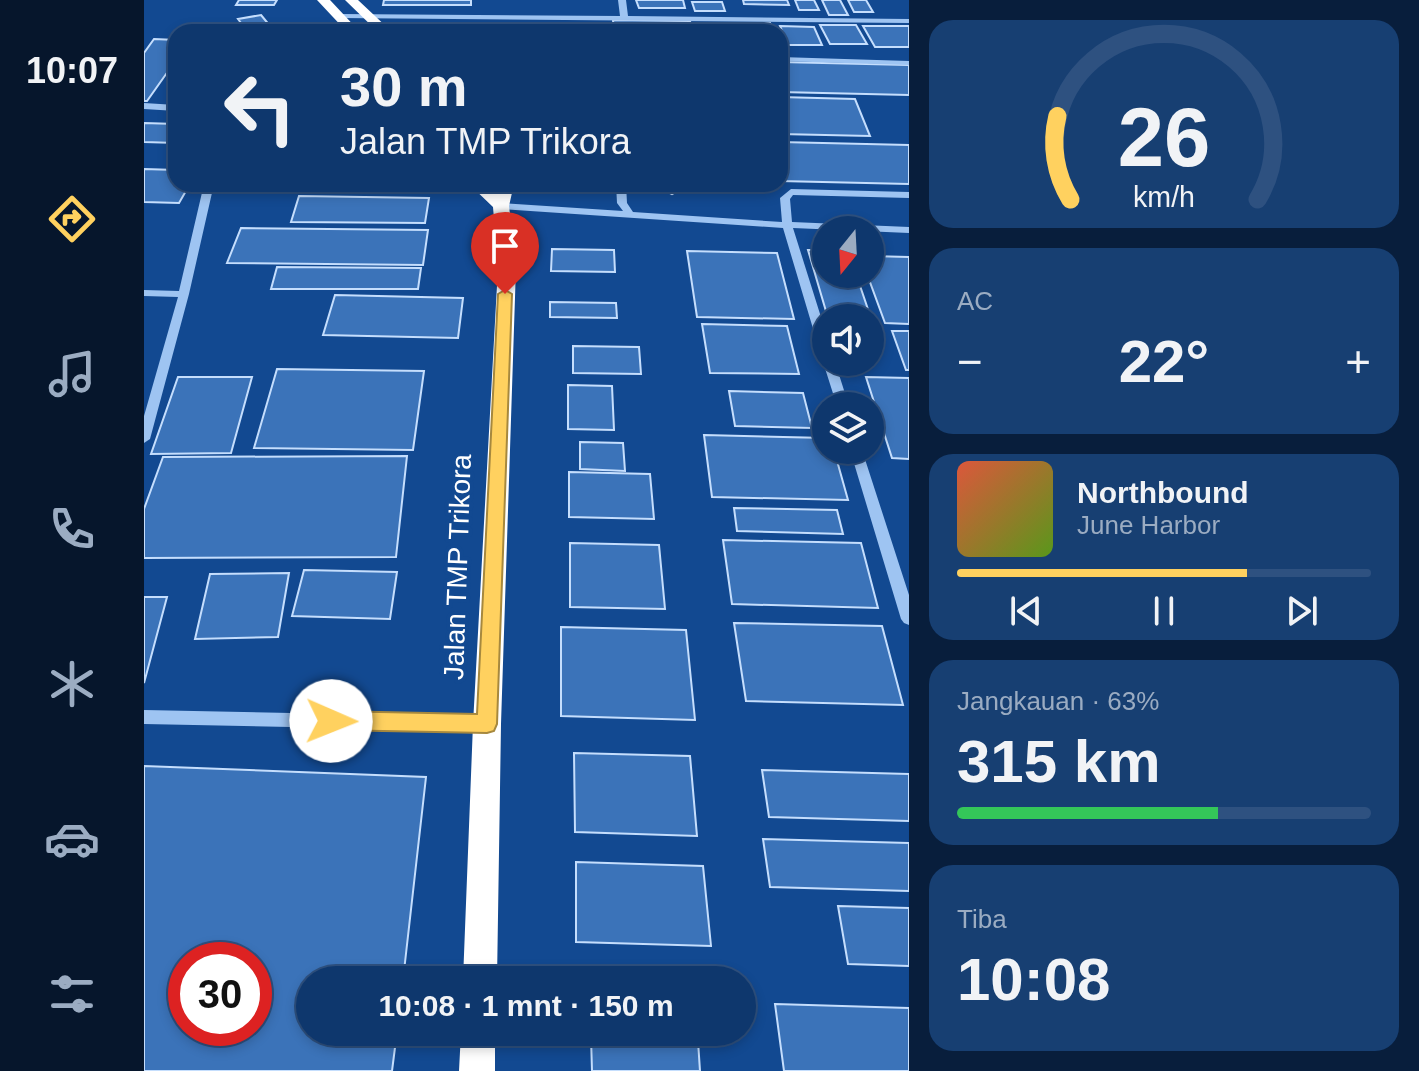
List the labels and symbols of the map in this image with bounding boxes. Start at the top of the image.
pin [471,212,539,294]
north arrow [812,216,884,288]
street label: Jalan TMP Trikora [438,453,477,681]
position arrow [289,679,373,763]
speed limit sign: 30 [168,942,272,1046]

